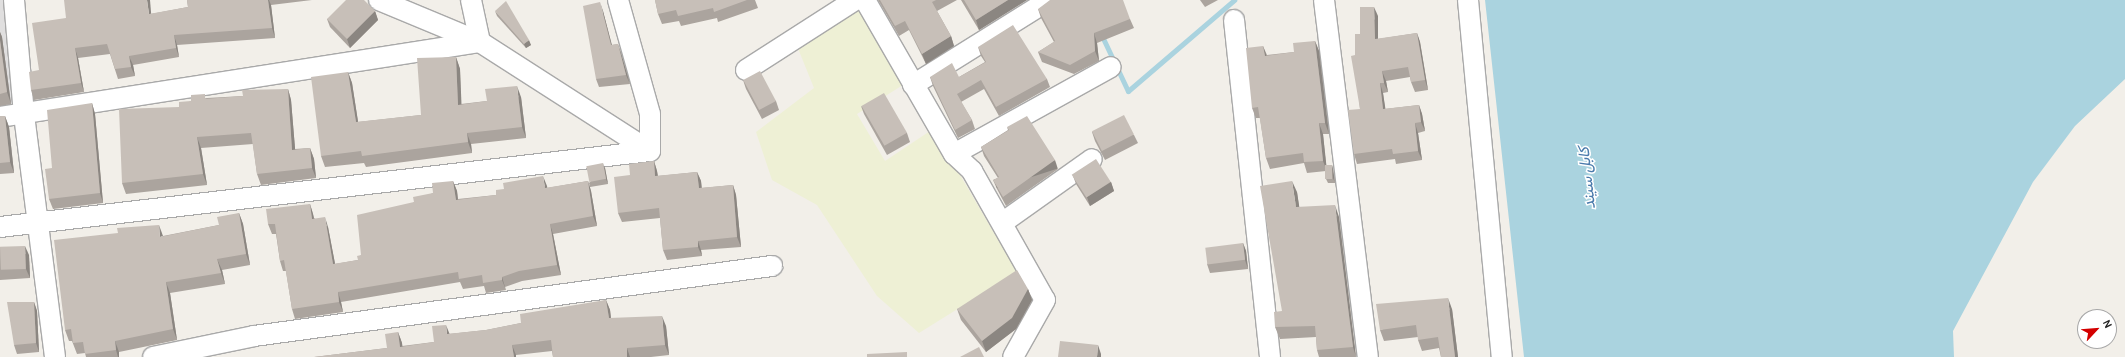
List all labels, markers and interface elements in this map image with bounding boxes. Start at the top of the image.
water label: کابل سيند [1574,146,1600,210]
north arrow [2077,309,2117,349]
text: N [2100,318,2115,330]

